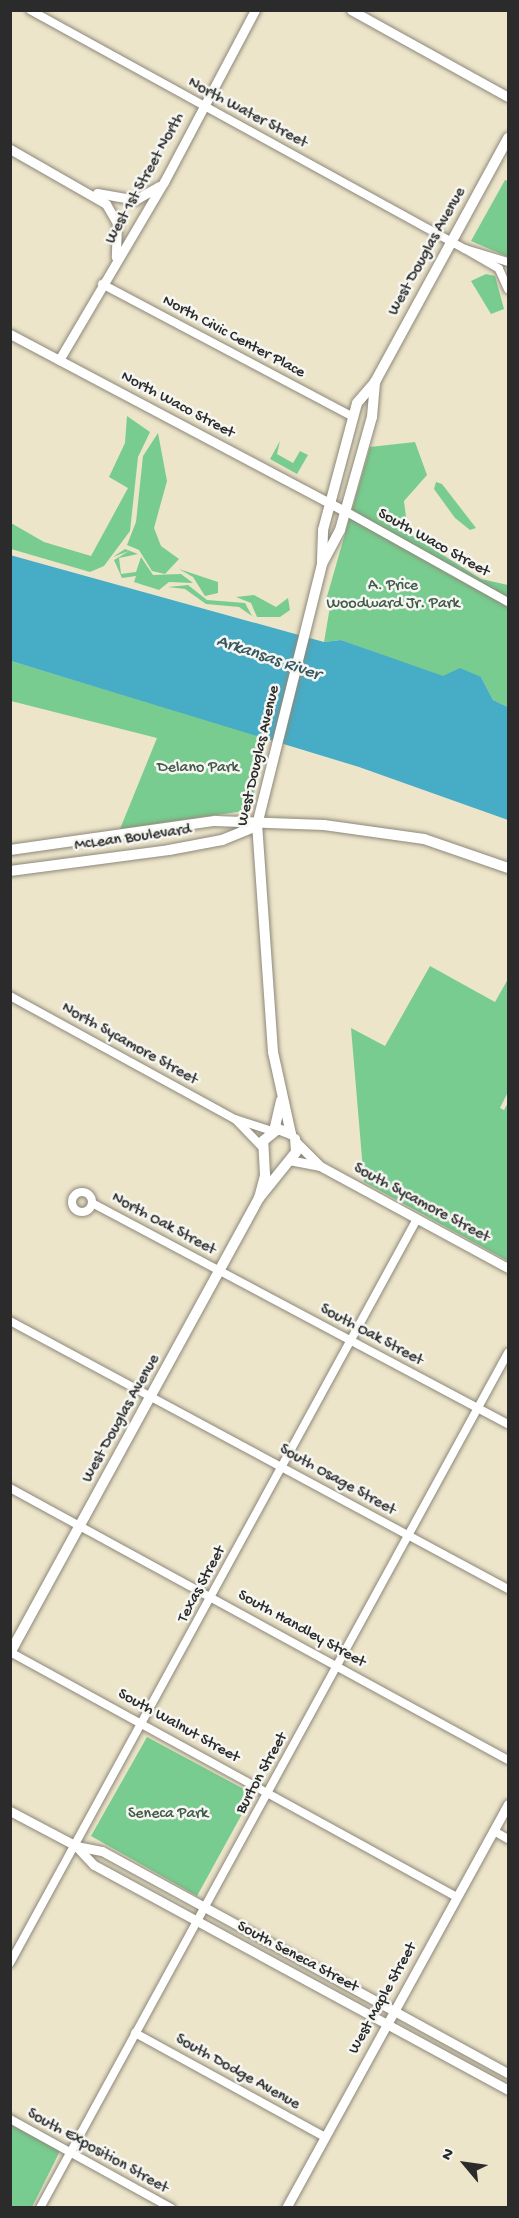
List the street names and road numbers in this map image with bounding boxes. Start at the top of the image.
street label: North Water Street [184,74,310,154]
street label: West 1st Street North [102,110,190,248]
street label: West Douglas Avenue [385,185,471,319]
street label: North Civic Center Place [158,292,308,384]
street label: North Waco Street [117,368,237,444]
street label: South Waco Street [374,505,492,583]
street label: West Douglas Avenue [234,684,286,828]
street label: McLean Boulevard [73,821,193,857]
street label: North Sycamore Street [57,1000,201,1090]
street label: South Sycamore Street [349,1160,493,1248]
street label: North Oak Street [108,1189,218,1261]
street label: South Oak Street [316,1301,426,1371]
street label: West Douglas Avenue [79,1352,165,1486]
street label: South Osage Street [275,1441,399,1521]
street label: Texas Street [175,1543,231,1627]
street label: South Handley Street [234,1587,368,1673]
street label: South Walnut Street [114,1686,242,1768]
street label: Burton Street [233,1730,293,1818]
street label: South Seneca Street [233,1918,361,1998]
street label: West Maple Street [346,1940,422,2058]
street label: South Dodge Avenue [171,2031,303,2115]
street label: South Exposition Street [23,2105,171,2199]

